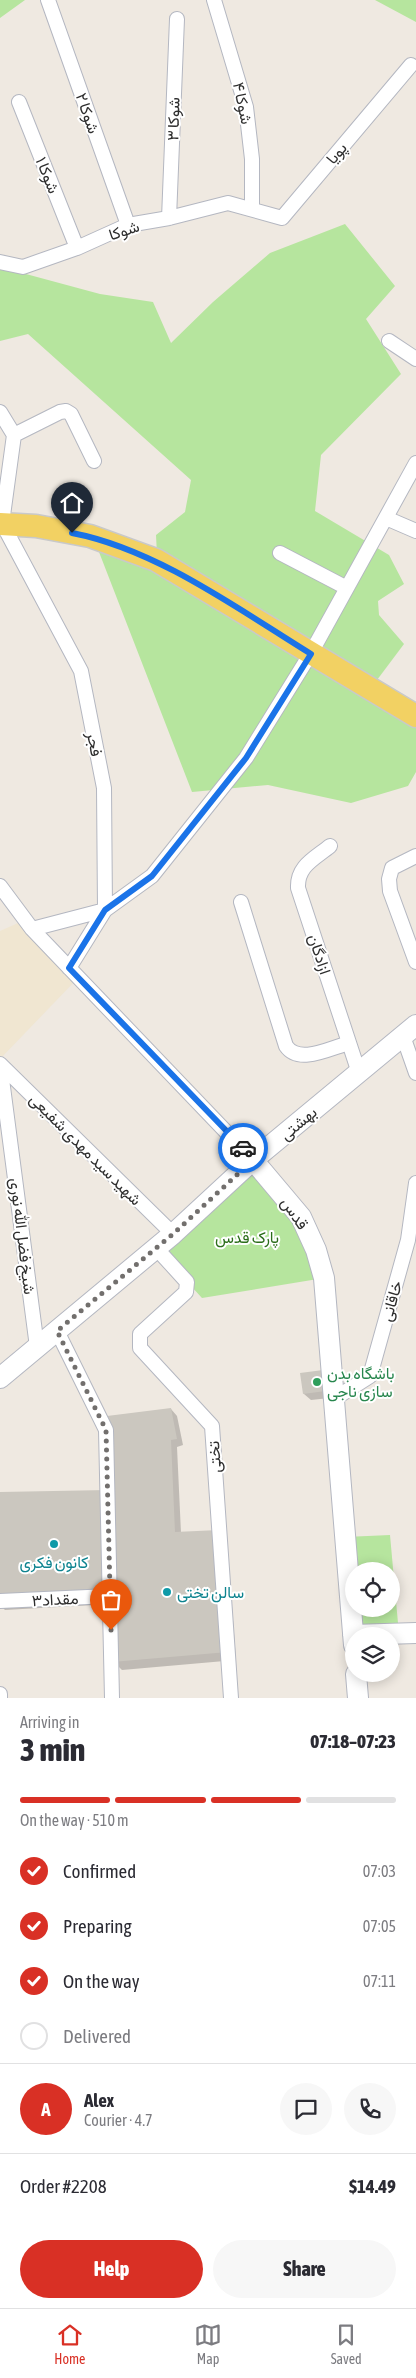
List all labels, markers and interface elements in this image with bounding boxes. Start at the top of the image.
street label: شوکا ۴ [228,80,256,126]
street label: شوکا ۲ [71,90,103,136]
street label: شوکا ۳ [163,97,185,141]
street label: پویا [322,139,352,169]
street label: شوکا ۱ [31,154,63,197]
street label: شوکا [106,217,142,245]
pin [51,482,93,533]
icon: home [58,489,86,517]
street label: فجر [82,729,106,758]
street label: ازادگان [303,932,335,977]
street label: شهید سید مهدی شفیعی [25,1089,146,1210]
street label: بهشتی [276,1103,321,1145]
courier [218,1123,268,1173]
icon: car [229,1134,257,1162]
street label: شیخ فضل الله نوری [4,1177,39,1296]
street label: قدس [276,1194,312,1234]
park label: پارک قدس [215,1228,279,1249]
street label: خاقانی [377,1278,407,1324]
place label: باشگاه بدن سازی ناجی [327,1364,395,1402]
marker: باشگاه بدن سازی ناجی [311,1376,323,1388]
street label: تختی [204,1440,226,1474]
marker: کانون فکری [48,1538,60,1550]
place label: کانون فکری [20,1553,88,1573]
map controls [345,1562,400,1682]
button: locate [345,1562,400,1617]
pin [90,1579,132,1630]
place label: سالن تختی [177,1583,244,1603]
icon: bag [97,1586,125,1614]
marker: سالن تختی [161,1586,173,1598]
street label: مقداد۳ [31,1589,79,1609]
button: layers [345,1627,400,1682]
text: Arriving in [20,1713,80,1731]
text: 07:18–07:23 [310,1730,396,1752]
text: 3 min [20,1731,85,1768]
text: On the way · 510 m [20,1811,129,1829]
icon: check [20,1857,48,1885]
text: Confirmed [63,1860,136,1882]
text: 07:03 [363,1862,396,1880]
icon: check [20,1912,48,1940]
text: Preparing [63,1915,132,1937]
text: 07:05 [363,1917,396,1935]
icon: check [20,1967,48,1995]
text: On the way [63,1970,140,1992]
text: 07:11 [363,1972,396,1990]
text: Delivered [63,2025,131,2047]
button: chat [280,2083,332,2135]
button: phone [344,2083,396,2135]
text: Alex [84,2089,114,2111]
text: A [41,2098,51,2120]
text: Courier · 4.7 [84,2111,153,2129]
text: Order #2208 [20,2175,107,2197]
text: $14.49 [349,2175,396,2197]
button: Help [20,2240,203,2298]
button: Share [213,2240,396,2298]
tab: Home [54,2321,85,2367]
tab: Map [194,2321,222,2367]
tab: Saved [331,2321,362,2367]

